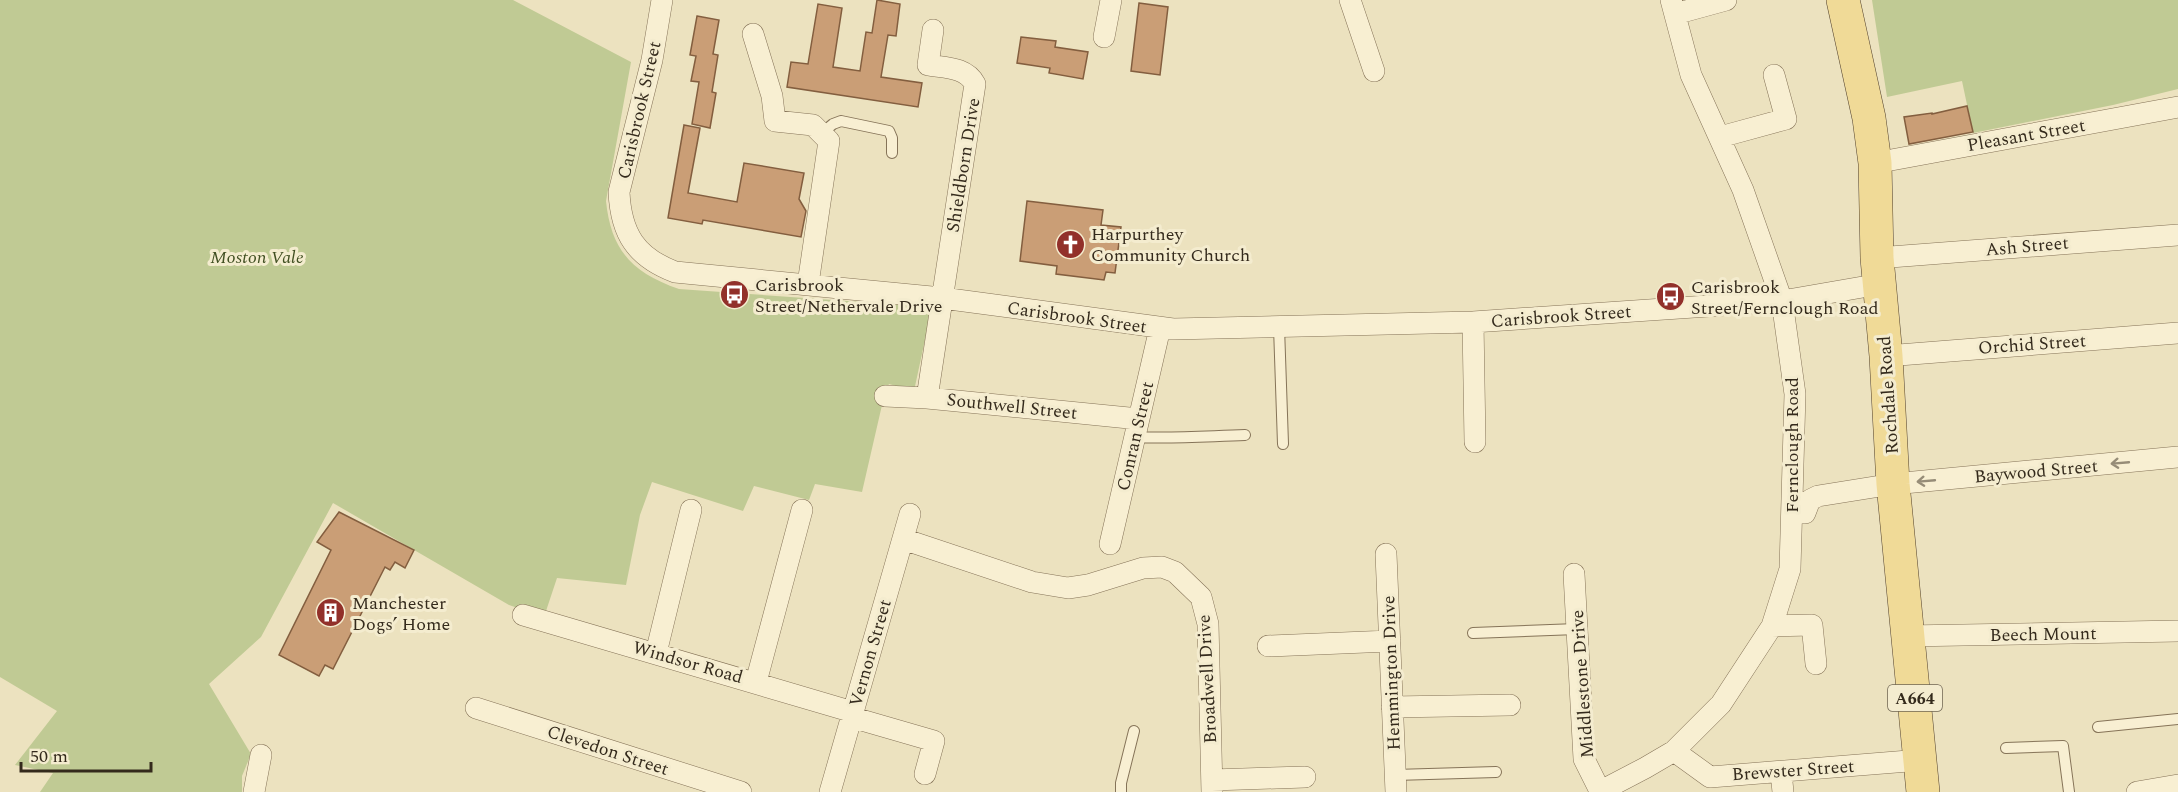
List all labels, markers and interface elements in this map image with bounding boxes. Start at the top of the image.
street label: Carisbrook Street [610,38,668,182]
street label: Shieldborn Drive [940,96,987,234]
street label: Pleasant Street [1965,112,2087,159]
place label: Harpurthey Community Church [1091,221,1250,269]
church icon: Harpurthey Community Church [1054,228,1086,260]
street label: Ash Street [1984,229,2070,264]
park label: Moston Vale [210,244,304,271]
place label: Carisbrook Street/Nethervale Drive [755,272,942,320]
place label: Carisbrook Street/Fernclough Road [1691,274,1879,322]
bus stop icon: Carisbrook Street/Nethervale Drive [718,279,750,311]
bus stop icon: Carisbrook Street/Fernclough Road [1654,281,1686,313]
street label: Carisbrook Street [1005,294,1149,341]
street label: Carisbrook Street [1490,298,1632,335]
street label: Orchid Street [1977,327,2087,362]
street label: Rochdale Road [1871,335,1906,455]
street label: Fernclough Road [1779,377,1806,513]
street label: Conran Street [1110,379,1161,494]
street label: Southwell Street [945,386,1079,427]
street label: Baywood Street [1973,453,2099,490]
one-way arrow [2110,458,2130,469]
one-way arrow [1916,476,1936,487]
place label: Manchester Dogs’ Home [352,590,450,638]
street label: Hemmington Drive [1375,595,1408,751]
street label: Vernon Street [842,596,899,710]
building icon: Manchester Dogs’ Home [315,597,347,629]
street label: Middlestone Drive [1564,609,1601,759]
street label: Broadwell Drive [1191,614,1224,744]
street label: Beech Mount [1989,620,2097,649]
street label: Windsor Road [630,634,746,691]
road number: A664 [1888,685,1942,711]
street label: Clevedon Street [544,718,672,783]
scale bar [21,735,152,773]
text: 50 m [30,743,68,770]
street label: Brewster Street [1731,753,1855,788]

